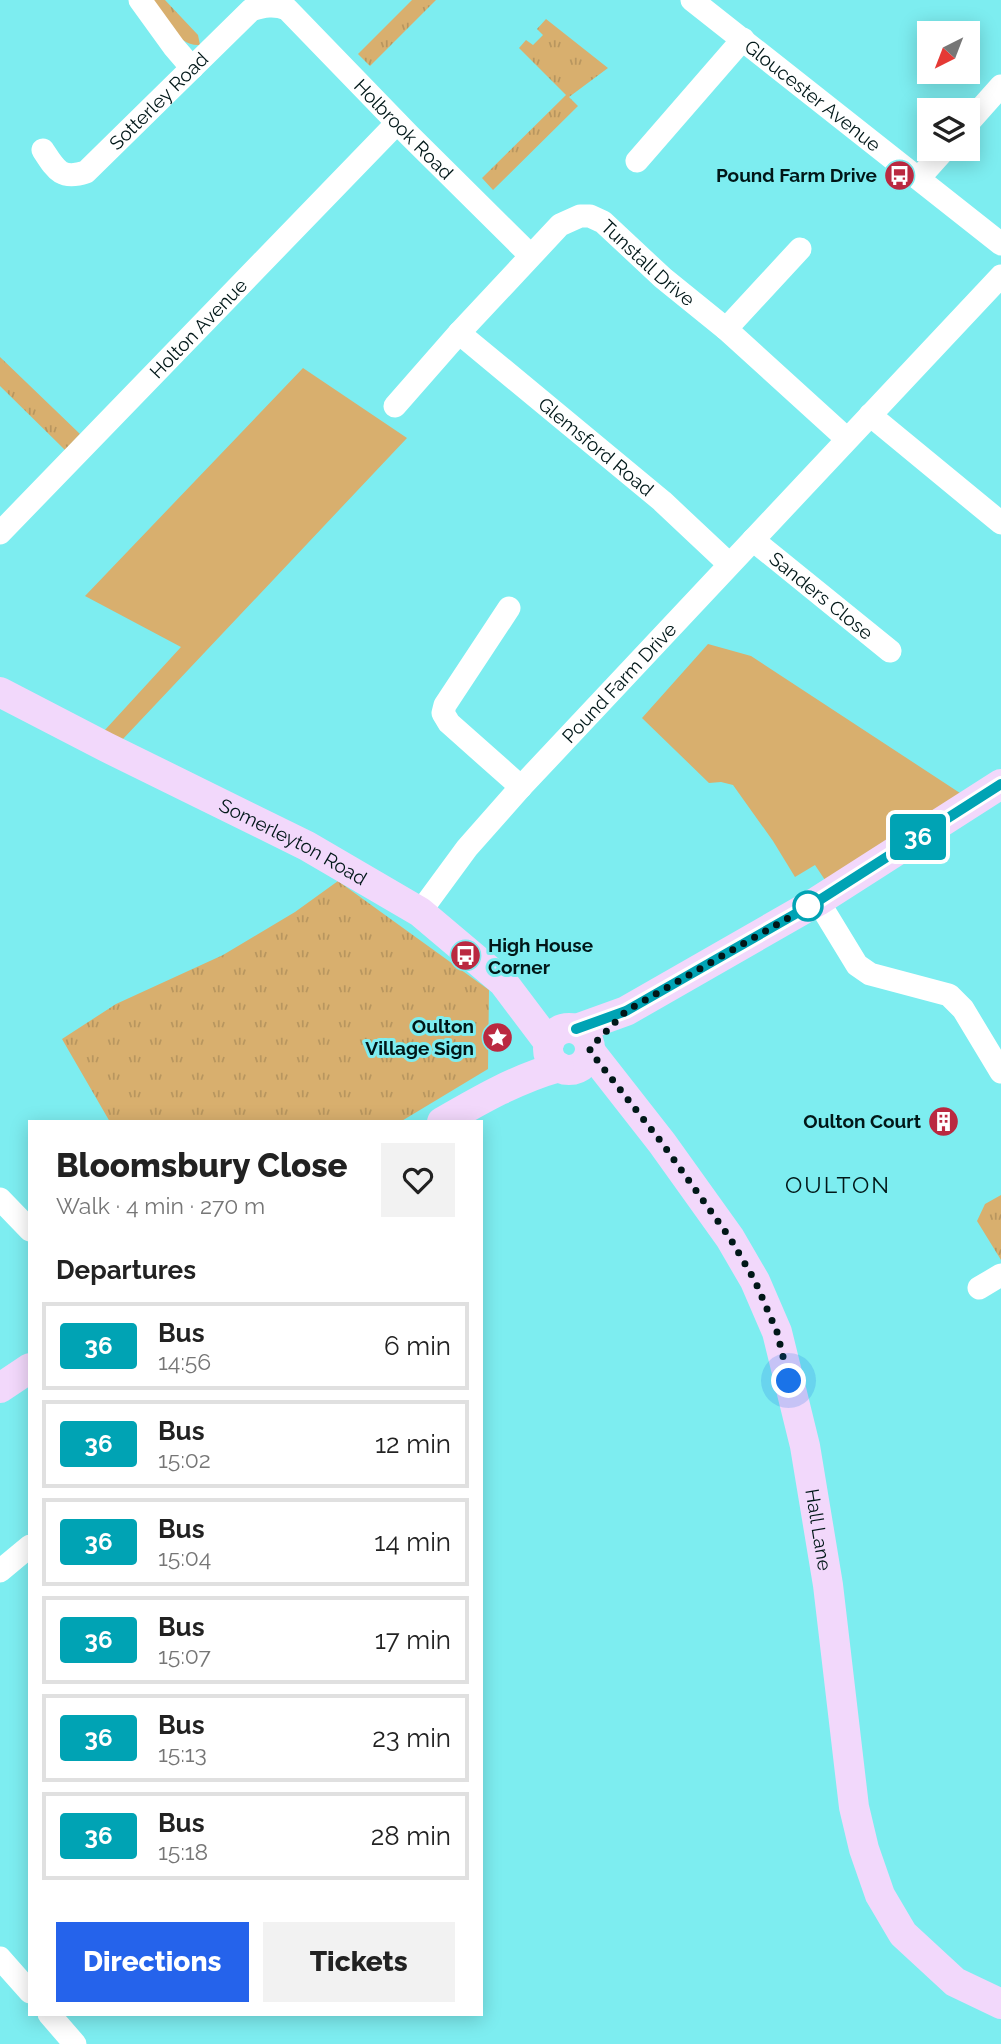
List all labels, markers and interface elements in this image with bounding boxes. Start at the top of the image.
north arrow [917,21,980,84]
map controls [917,21,980,161]
street label: Gloucester Avenue [741,35,885,156]
street label: Sotterley Road [105,48,212,154]
street label: Holbrook Road [350,74,458,184]
button: layers [917,98,980,161]
bus stop icon: Pound Farm Drive [883,158,917,192]
place label: Pound Farm Drive [716,164,877,186]
street label: Tunstall Drive [597,215,699,310]
street label: Holton Avenue [145,274,251,383]
street label: Glemsford Road [534,393,658,500]
street label: Sanders Close [765,547,877,644]
street label: Pound Farm Drive [557,618,681,747]
street label: Somerleyton Road [216,794,371,889]
line badge: 36 [886,814,950,860]
text: 36 [904,822,932,851]
unlabelled marker [793,891,823,921]
place label: High House Corner [488,934,593,978]
bus stop icon: High House Corner [448,939,482,973]
place label: Oulton Village Sign [365,1015,474,1059]
place icon: Oulton Village Sign [480,1020,514,1054]
building icon: Oulton Court [927,1104,961,1138]
place label: Oulton Court [803,1110,922,1132]
button: heart [381,1143,455,1217]
text: Bloomsbury Close [56,1146,347,1185]
district label: OULTON [785,1171,891,1198]
text: Walk · 4 min · 270 m [56,1192,265,1219]
text: Departures [56,1255,196,1285]
text: Bus [158,1318,205,1348]
text: 36 [85,1331,112,1360]
text: 6 min [384,1331,451,1361]
text: 14:56 [158,1348,211,1375]
your location [771,1363,806,1398]
text: Bus [158,1416,205,1446]
text: 36 [85,1429,112,1458]
text: 12 min [375,1429,451,1459]
text: 15:02 [158,1446,211,1473]
street label: Hall Lane [801,1487,836,1572]
text: Bus [158,1514,205,1544]
text: 36 [85,1527,112,1556]
text: 14 min [374,1527,451,1557]
text: 15:04 [158,1544,211,1571]
text: Bus [158,1612,205,1642]
text: 36 [85,1625,112,1654]
text: 17 min [375,1625,451,1655]
text: 15:07 [158,1642,211,1669]
text: Bus [158,1710,205,1740]
text: 36 [85,1723,112,1752]
text: 23 min [372,1723,451,1753]
text: 15:13 [158,1740,207,1767]
text: Bus [158,1808,205,1838]
text: 36 [85,1821,112,1850]
text: 28 min [371,1821,451,1851]
text: 15:18 [158,1838,208,1865]
button: Directions [56,1922,249,2002]
button: Tickets [263,1922,455,2002]

